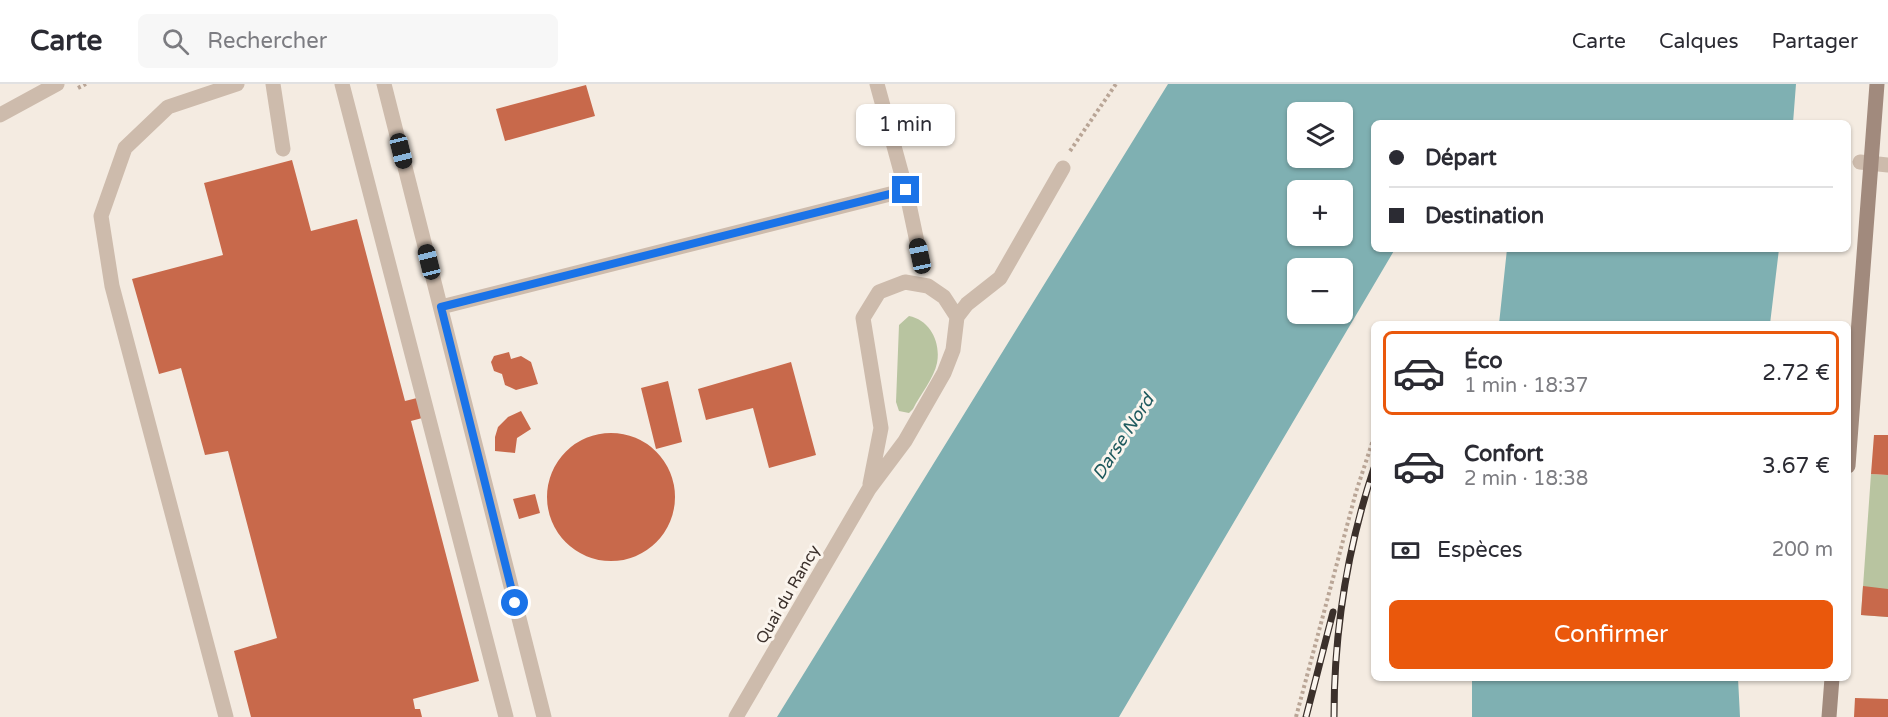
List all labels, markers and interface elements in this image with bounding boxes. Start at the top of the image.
search box [138,14,558,68]
text: Carte [30,24,102,58]
icon: search [159,25,192,58]
text: Rechercher [207,28,327,54]
text: Carte [1572,29,1626,54]
text: Calques [1659,29,1739,54]
text: Partager [1772,29,1858,54]
map controls [1287,102,1353,324]
button: layers [1287,102,1353,168]
callout: 1 min [856,103,956,145]
text: 1 min [879,113,932,137]
car [388,131,414,171]
text: Départ [1425,145,1497,171]
route end [892,176,919,203]
button: + [1287,180,1353,246]
text: Destination [1425,203,1544,229]
car [907,237,933,275]
car [416,242,442,282]
button: − [1287,258,1353,324]
icon: car [1392,346,1446,400]
text: Éco [1464,348,1503,374]
text: 2.72 € [1762,360,1830,386]
text: 1 min · 18:37 [1464,374,1588,398]
water label: Darse Nord [1087,388,1160,484]
icon: car [1392,439,1446,493]
text: Confort [1464,441,1543,467]
text: 3.67 € [1762,453,1830,479]
text: 2 min · 18:38 [1464,467,1588,491]
icon: cash [1389,534,1422,567]
text: Espèces [1437,537,1522,563]
text: 200 m [1772,538,1833,562]
street label: Quai du Rancy [751,541,824,648]
route start [501,589,528,616]
button: Confirmer [1389,600,1833,669]

